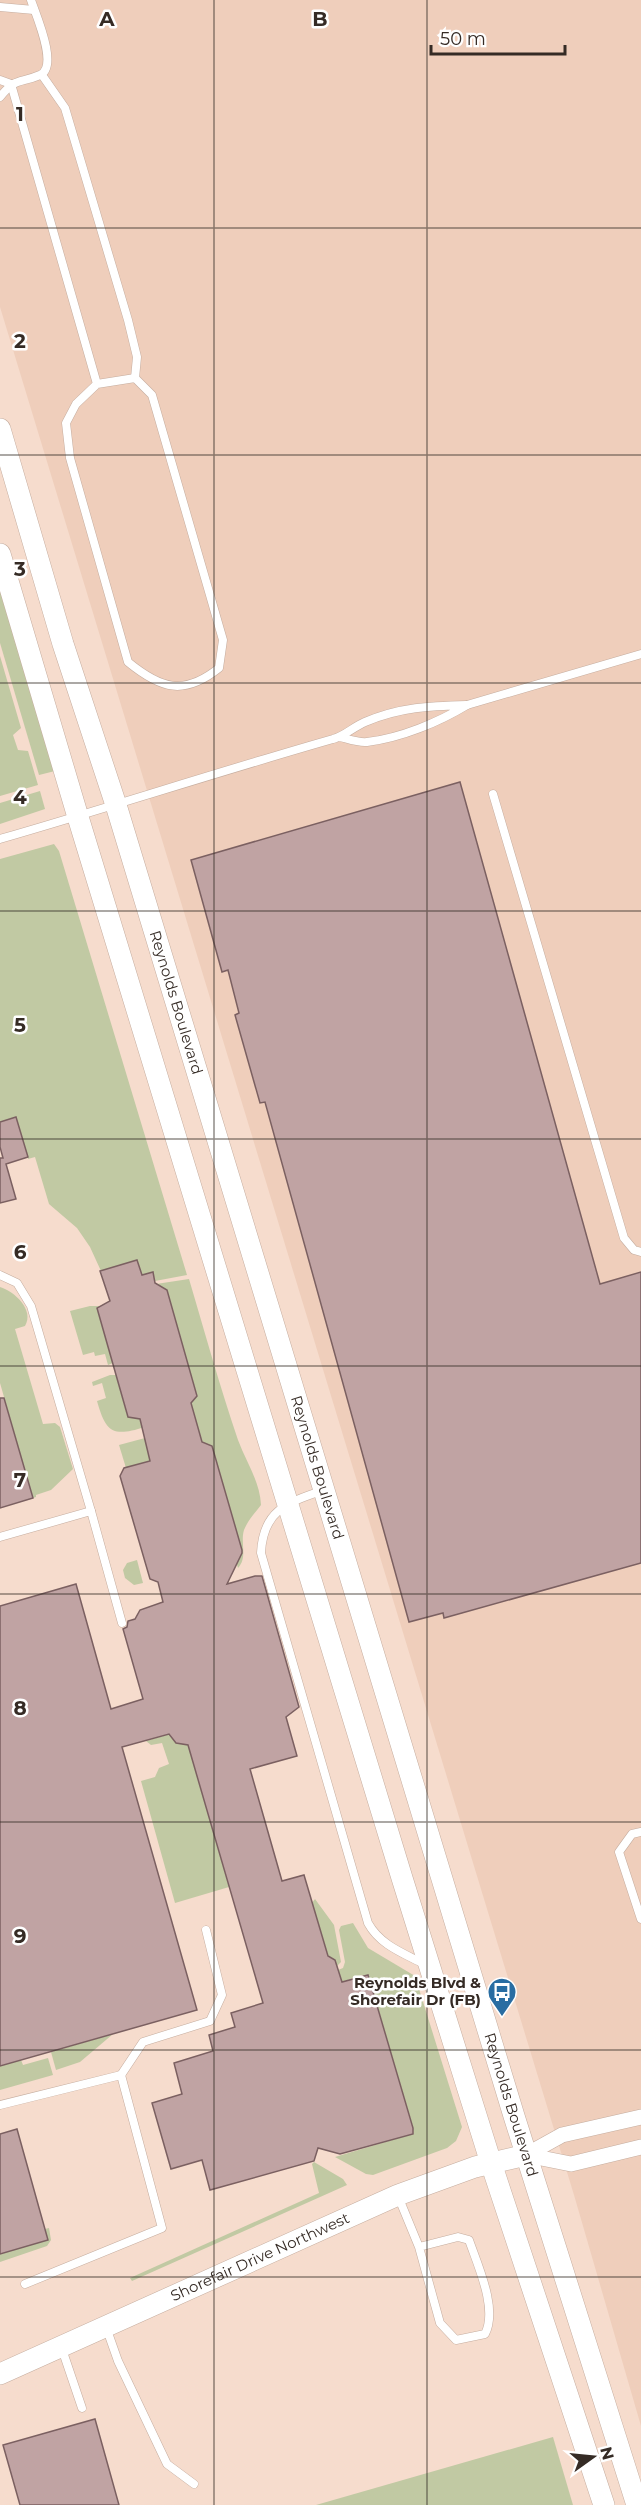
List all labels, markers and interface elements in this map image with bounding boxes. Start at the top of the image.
text: A [98,7,115,31]
text: B [312,7,328,31]
scale bar [431,18,564,56]
text: 50 m [440,28,486,50]
text: 1 [16,102,24,126]
text: 2 [14,329,26,353]
text: 3 [13,557,26,581]
text: 4 [13,785,27,809]
street label: Reynolds Boulevard [146,928,207,1077]
text: 5 [14,1013,26,1037]
text: 6 [14,1240,27,1264]
street label: Reynolds Boulevard [287,1393,348,1542]
text: 7 [14,1468,26,1492]
text: 8 [13,1696,27,1720]
text: 9 [14,1924,26,1948]
place label: Reynolds Blvd & Shorefair Dr (FB) [350,1973,481,2009]
bus stop icon: Reynolds Blvd & Shorefair Dr (FB) [486,1976,518,2018]
street label: Reynolds Boulevard [480,2030,543,2179]
street label: Shorefair Drive Northwest [167,2208,352,2305]
north arrow [563,2427,623,2487]
text: N [596,2445,618,2462]

